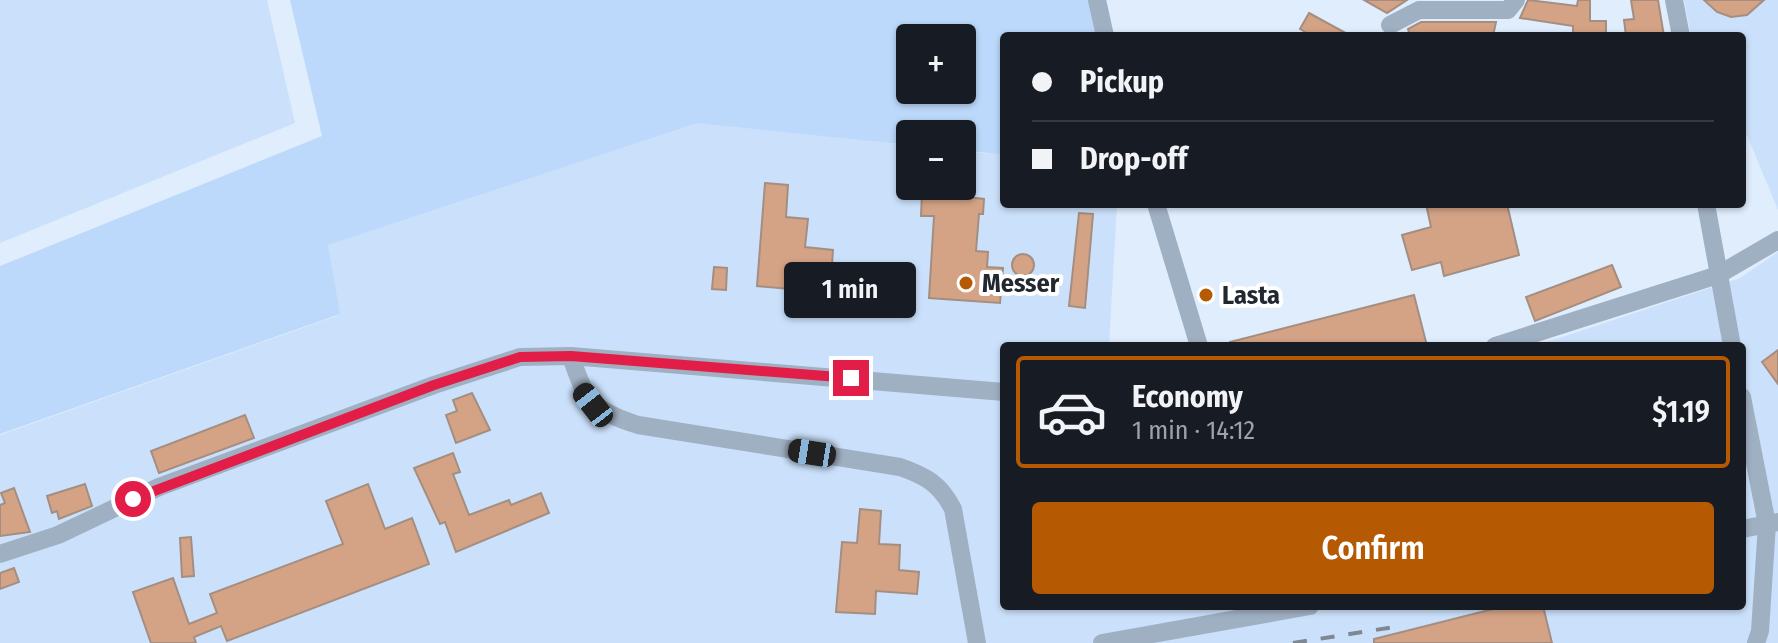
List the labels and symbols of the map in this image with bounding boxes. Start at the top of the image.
callout: 1 min [785,262,917,318]
place label: Messer [982,268,1060,299]
marker: Messer [957,274,975,292]
place label: Lasta [1222,280,1280,311]
marker: Lasta [1197,286,1215,304]
route end [833,360,869,396]
car [569,379,617,431]
car [786,437,838,469]
route start [115,481,151,517]

